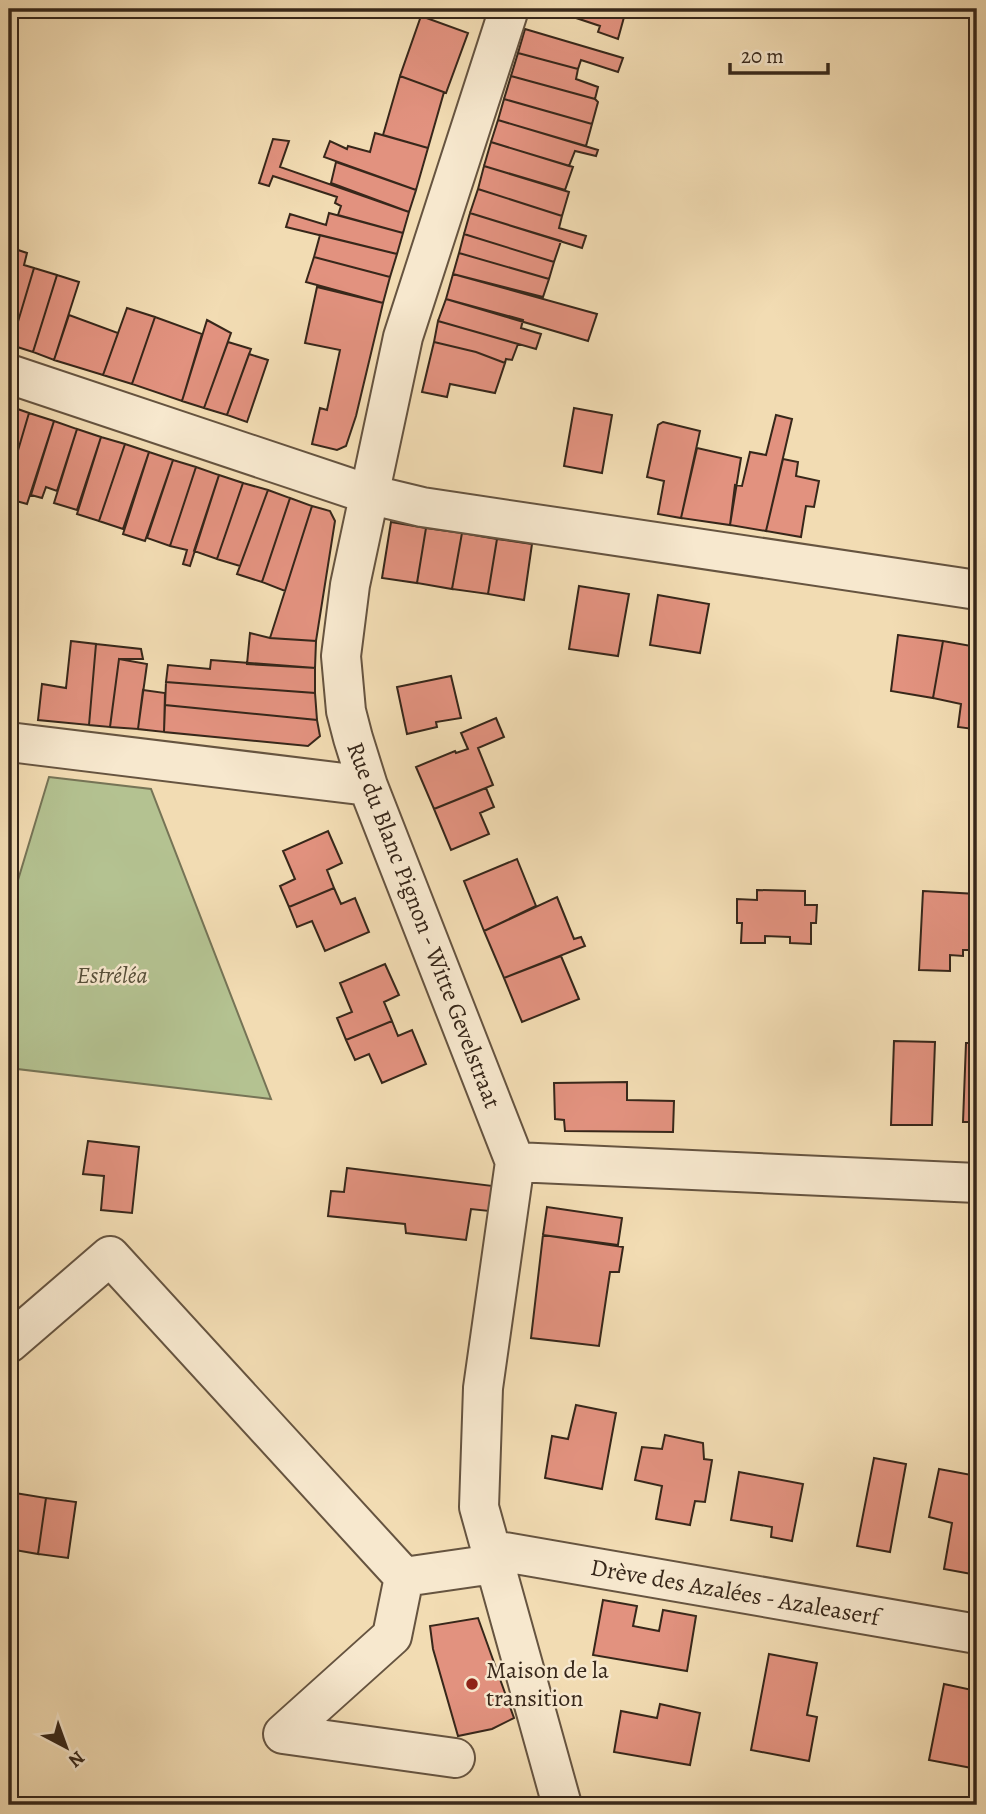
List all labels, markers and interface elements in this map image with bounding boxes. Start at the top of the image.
scale bar [730,32,828,76]
text: 20 m [741,42,784,70]
street label: Rue du Blanc Pignon - Witte Gevelstraat [339,737,509,1113]
park label: Estréléa [77,959,147,991]
street label: Drève des Azalées - Azaleaserf [588,1551,885,1634]
place label: Maison de la transition [486,1654,610,1714]
marker: Maison de la transition [464,1676,480,1692]
north arrow [32,1713,102,1783]
text: N [63,1745,90,1774]

